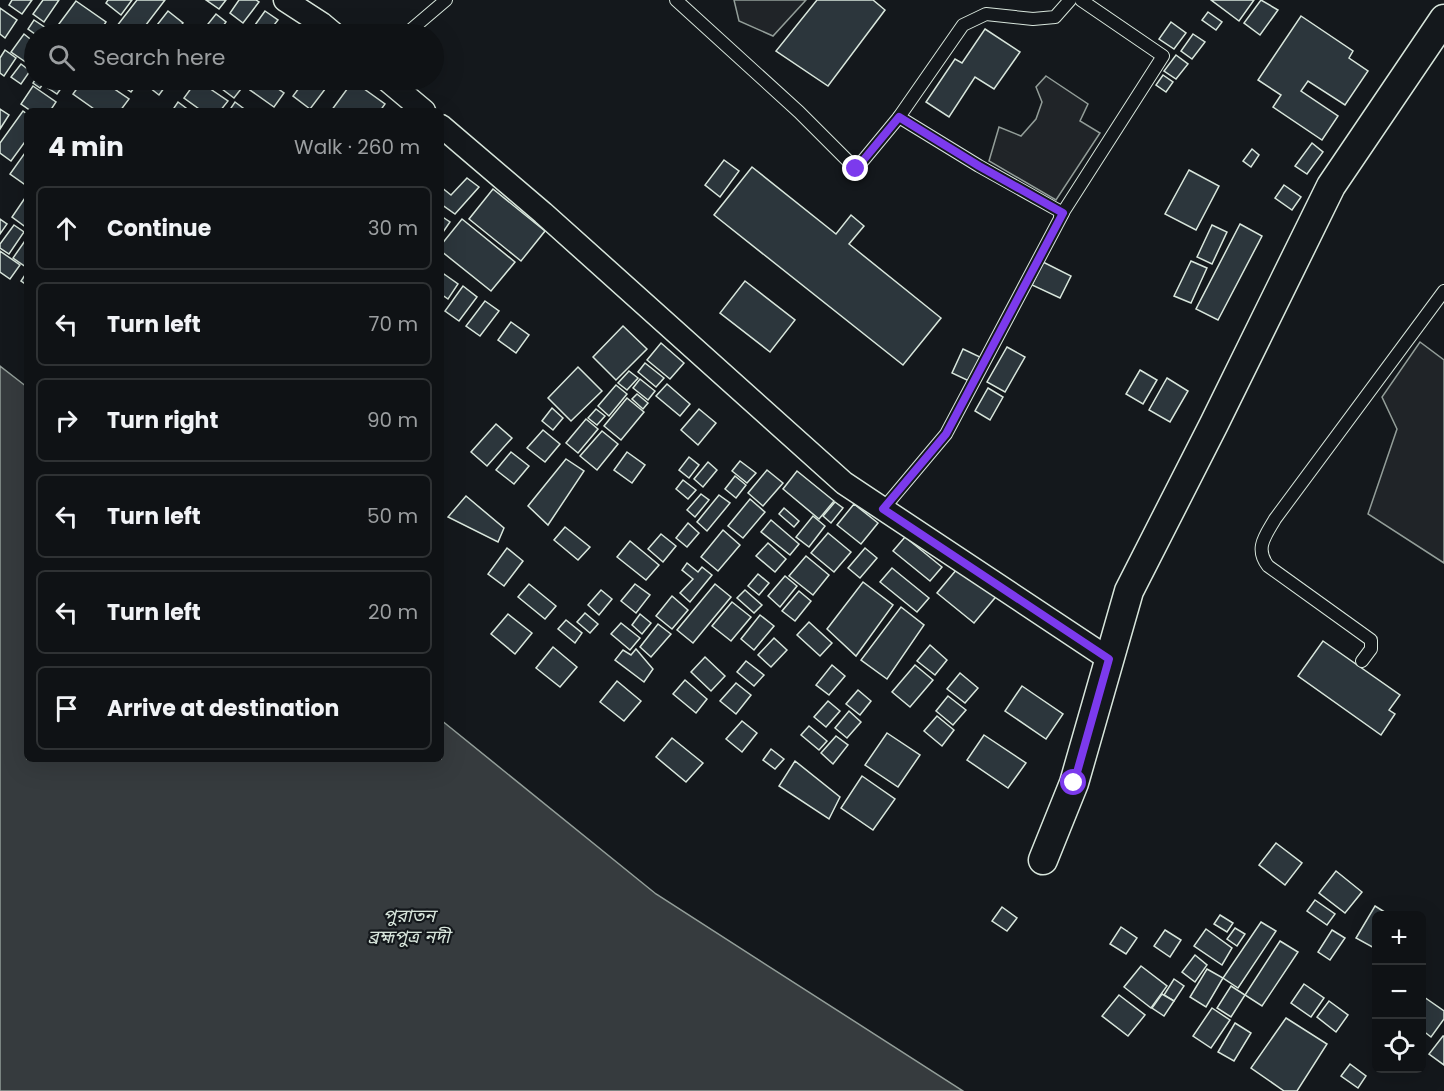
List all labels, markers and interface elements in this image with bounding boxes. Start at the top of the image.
search box [24,24,444,90]
icon: search [45,41,78,74]
text: Search here [93,42,226,73]
text: 4 min [48,129,124,165]
text: Walk · 260 m [294,133,420,161]
route end [842,155,868,181]
icon: ahead [50,212,83,245]
text: Continue [107,213,211,244]
text: 30 m [368,214,418,242]
icon: left [50,308,83,341]
text: Turn left [107,309,201,340]
text: 70 m [369,310,418,338]
icon: right [50,404,83,437]
text: Turn right [107,405,218,436]
text: 90 m [367,406,418,434]
icon: left [50,500,83,533]
text: Turn left [107,501,201,532]
text: 50 m [367,502,418,530]
icon: left [50,596,83,629]
text: Turn left [107,597,201,628]
text: 20 m [368,598,418,626]
icon: arrive [50,692,83,725]
text: Arrive at destination [107,693,339,724]
route start [1060,769,1086,795]
water label: পুরাতন ব্রহ্মপুত্র নদী [368,903,453,949]
map controls [1372,911,1426,1073]
button: + [1372,911,1426,965]
button: − [1372,965,1426,1019]
button: locate [1372,1019,1426,1073]

